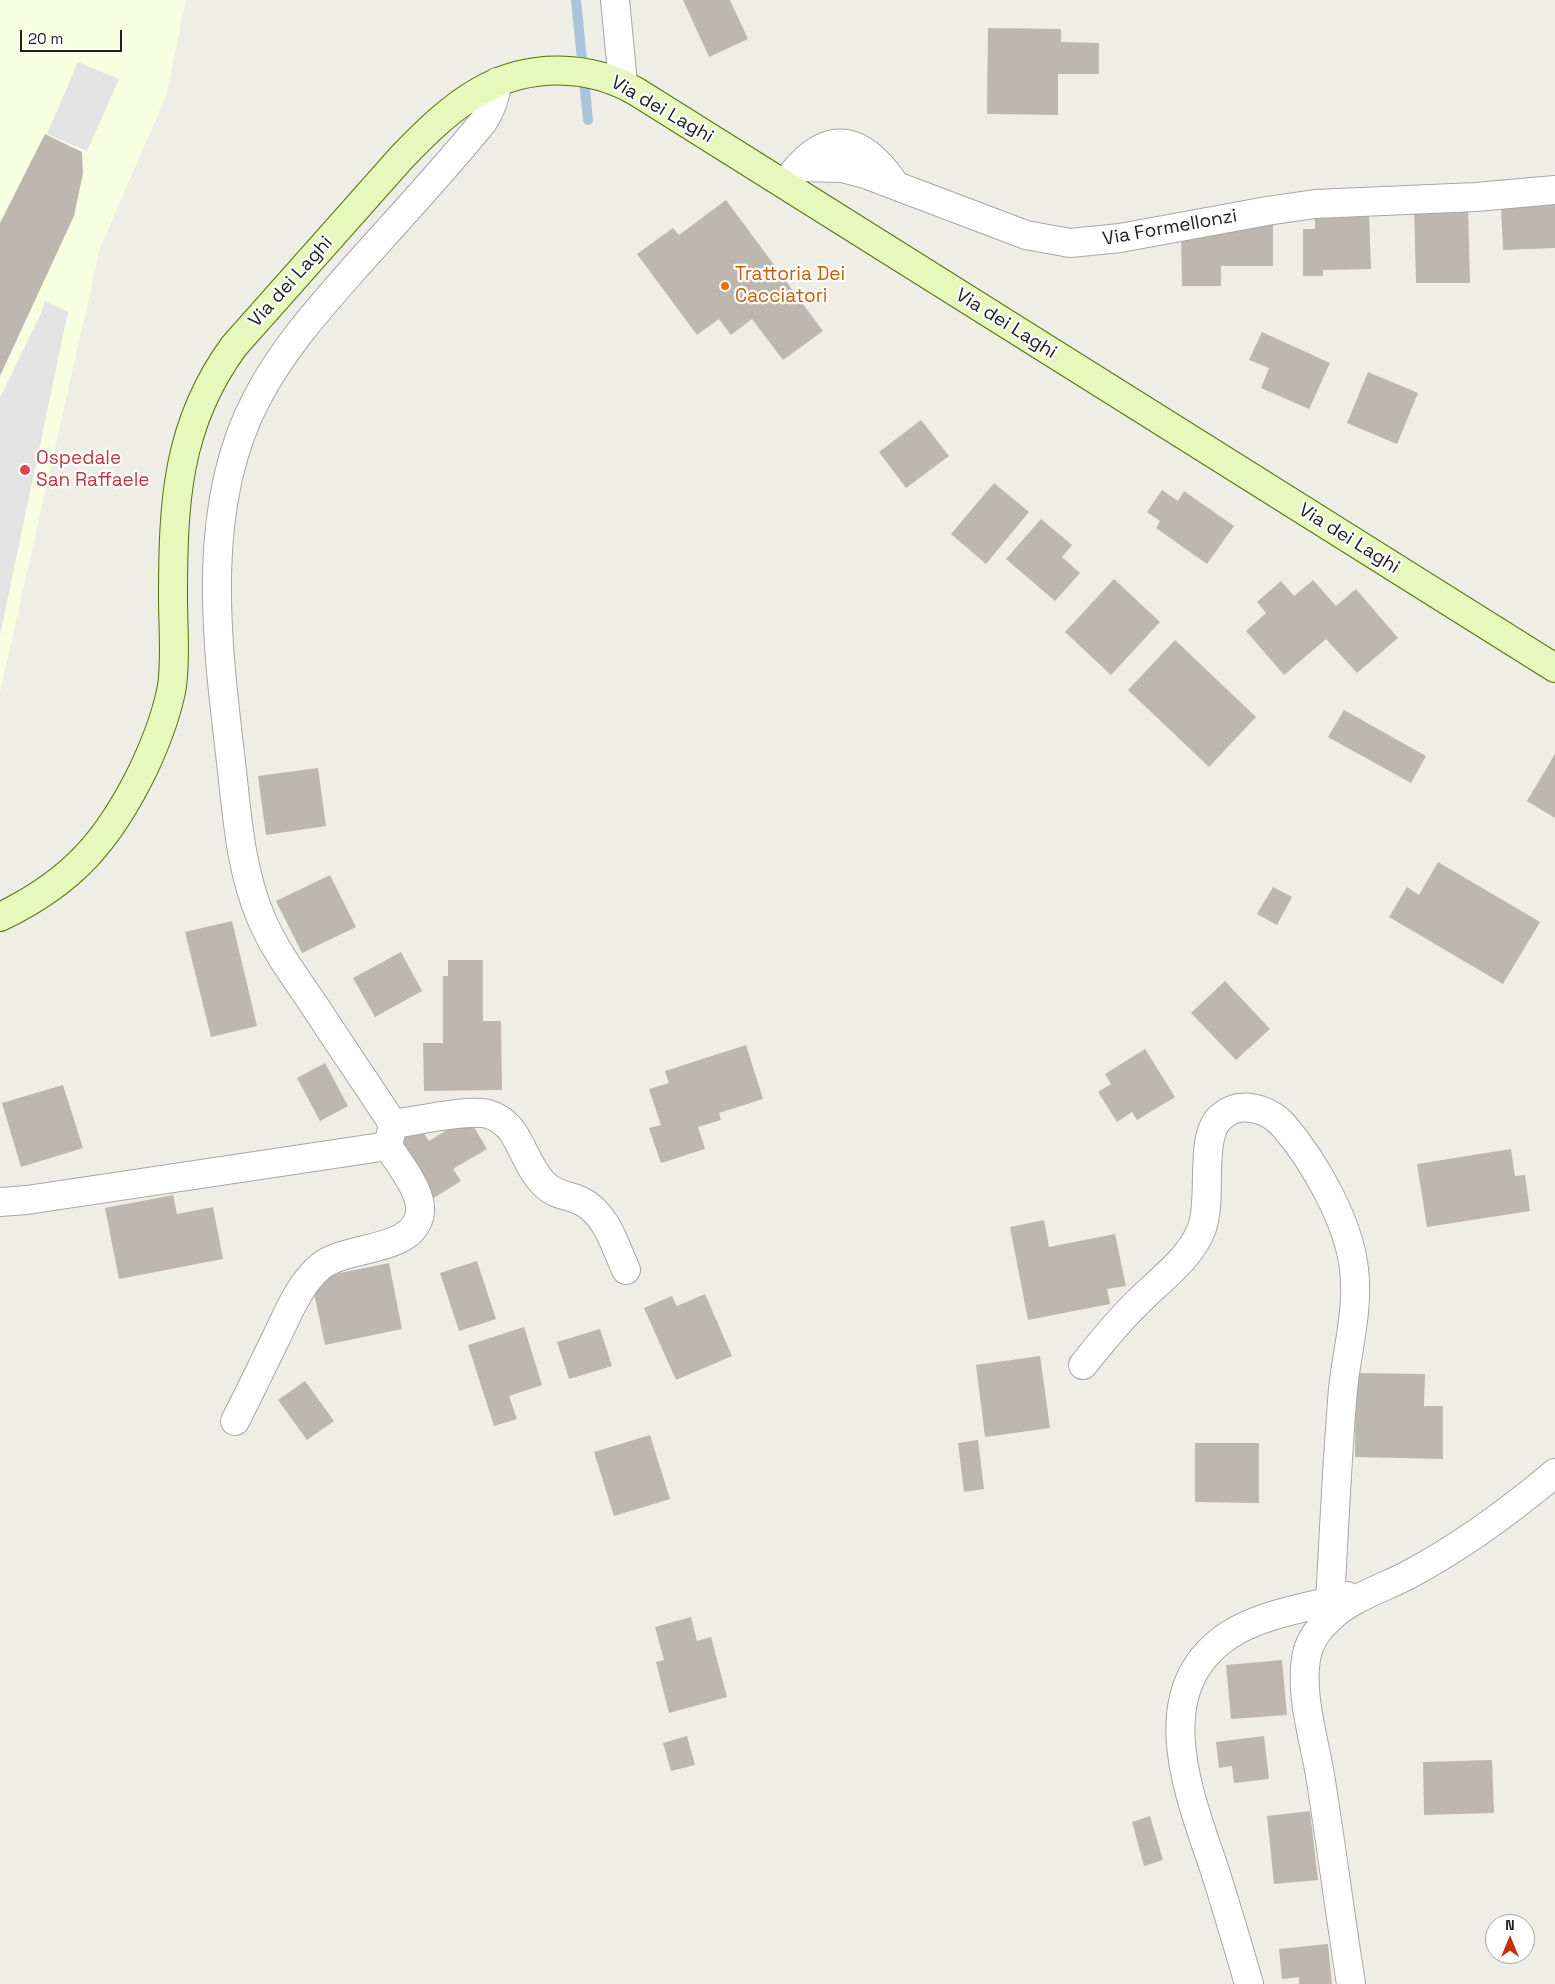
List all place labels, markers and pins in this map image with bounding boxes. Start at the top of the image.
place label: Trattoria Dei Cacciatori [735,264,845,308]
marker: Trattoria Dei Cacciatori [719,280,731,292]
place label: Ospedale San Raffaele [36,448,150,492]
marker: Ospedale San Raffaele [18,463,32,477]

